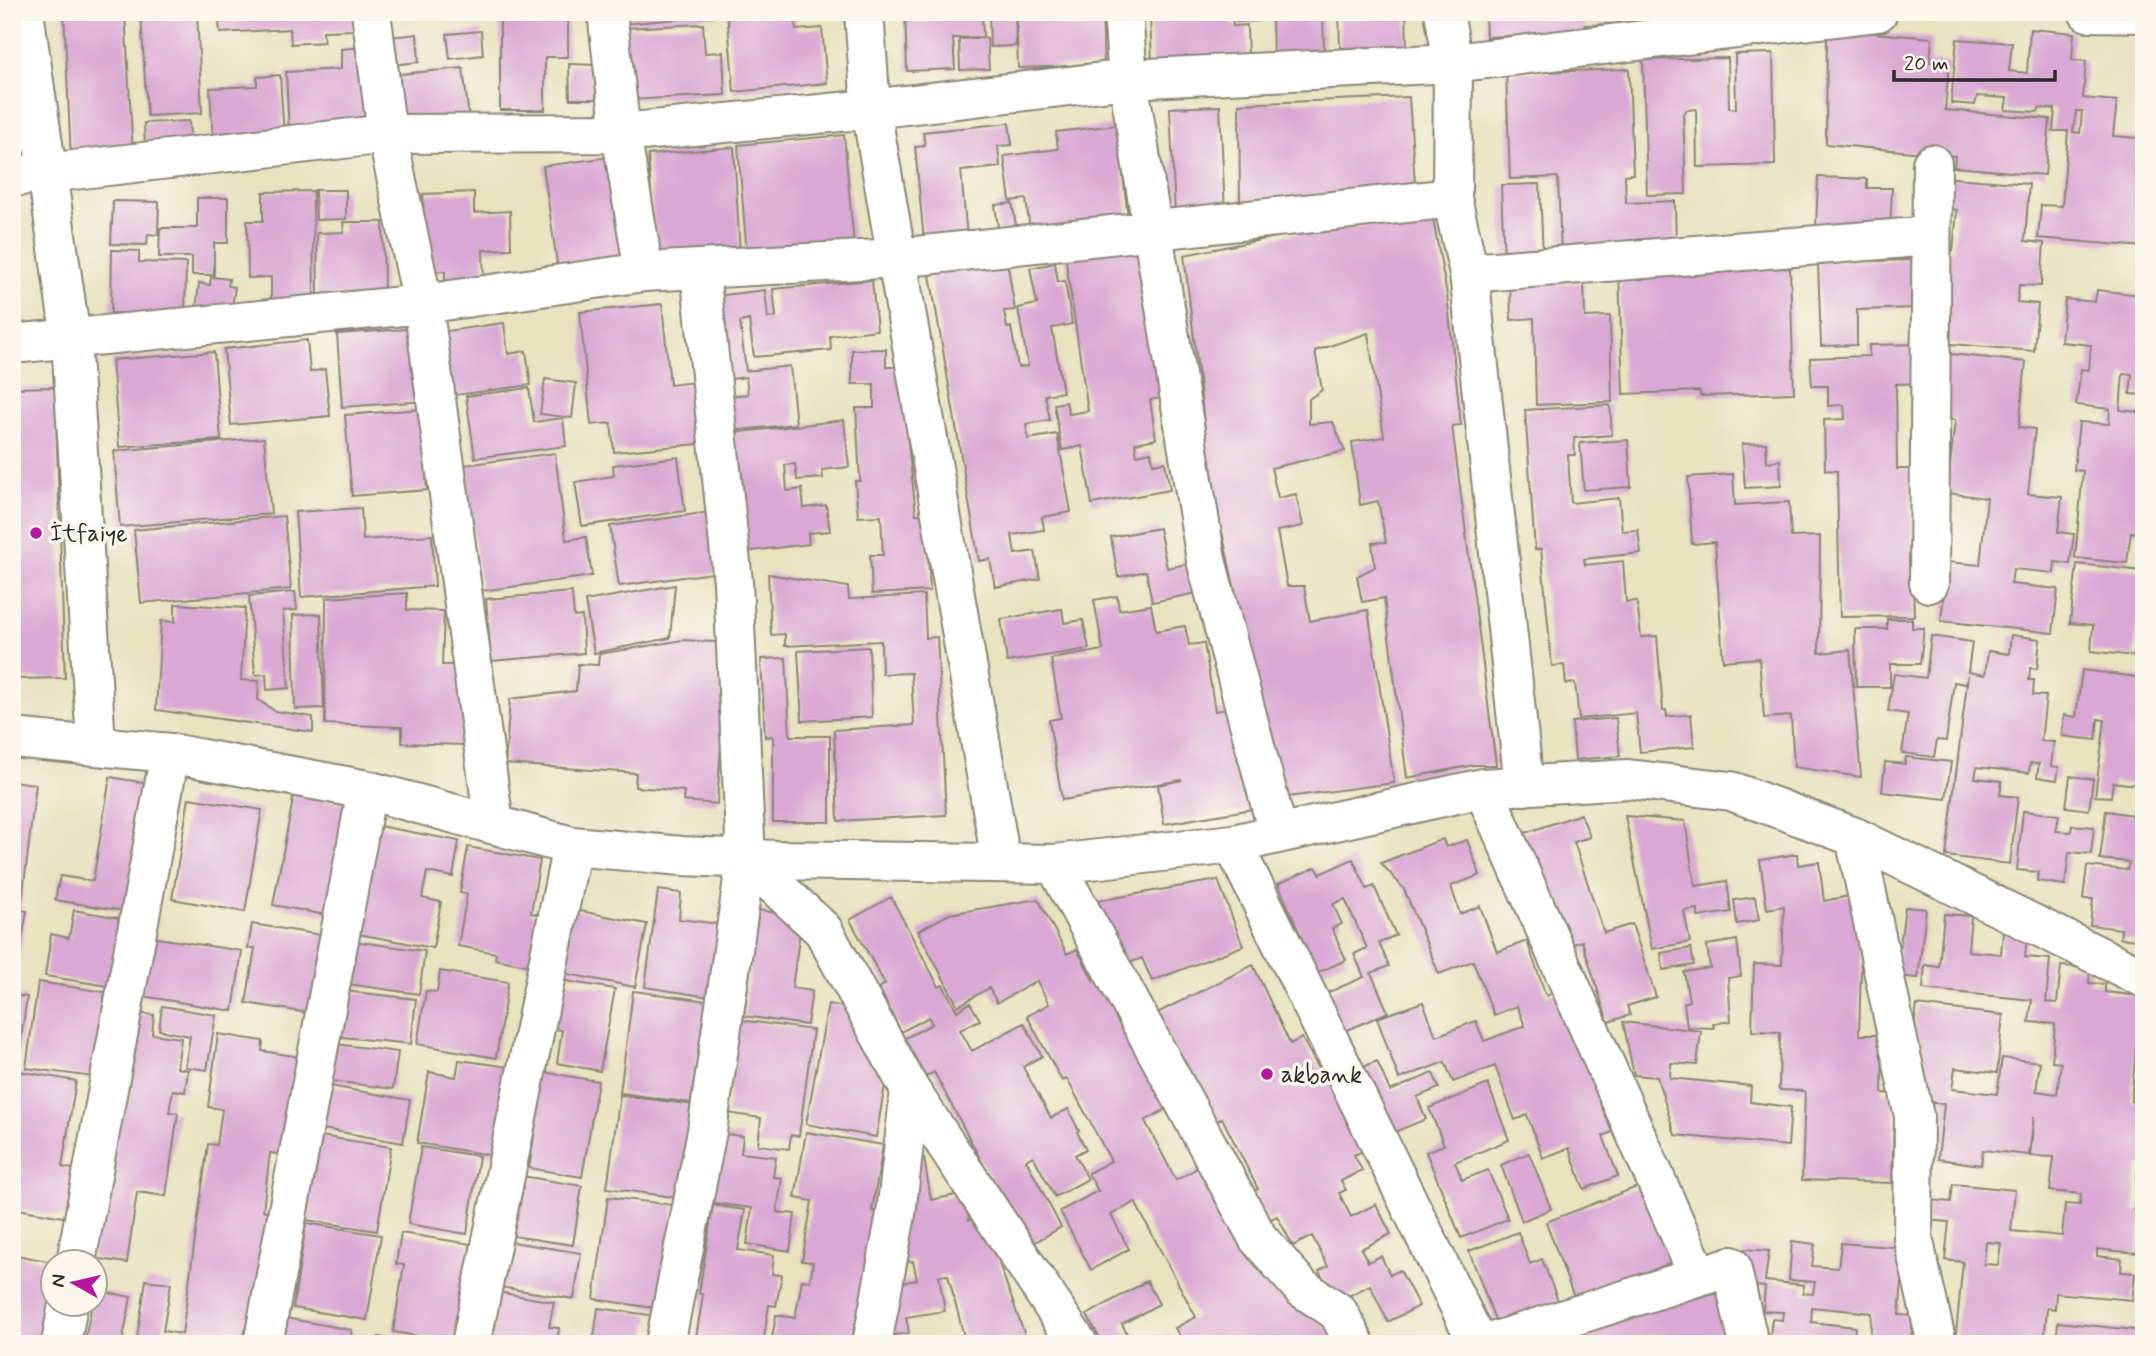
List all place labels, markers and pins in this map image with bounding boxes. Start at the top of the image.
place label: İtfaiye [50,519,128,550]
marker: İtfaiye [28,525,44,541]
place label: akbank [1281,1060,1362,1091]
marker: akbank [1259,1066,1275,1082]

